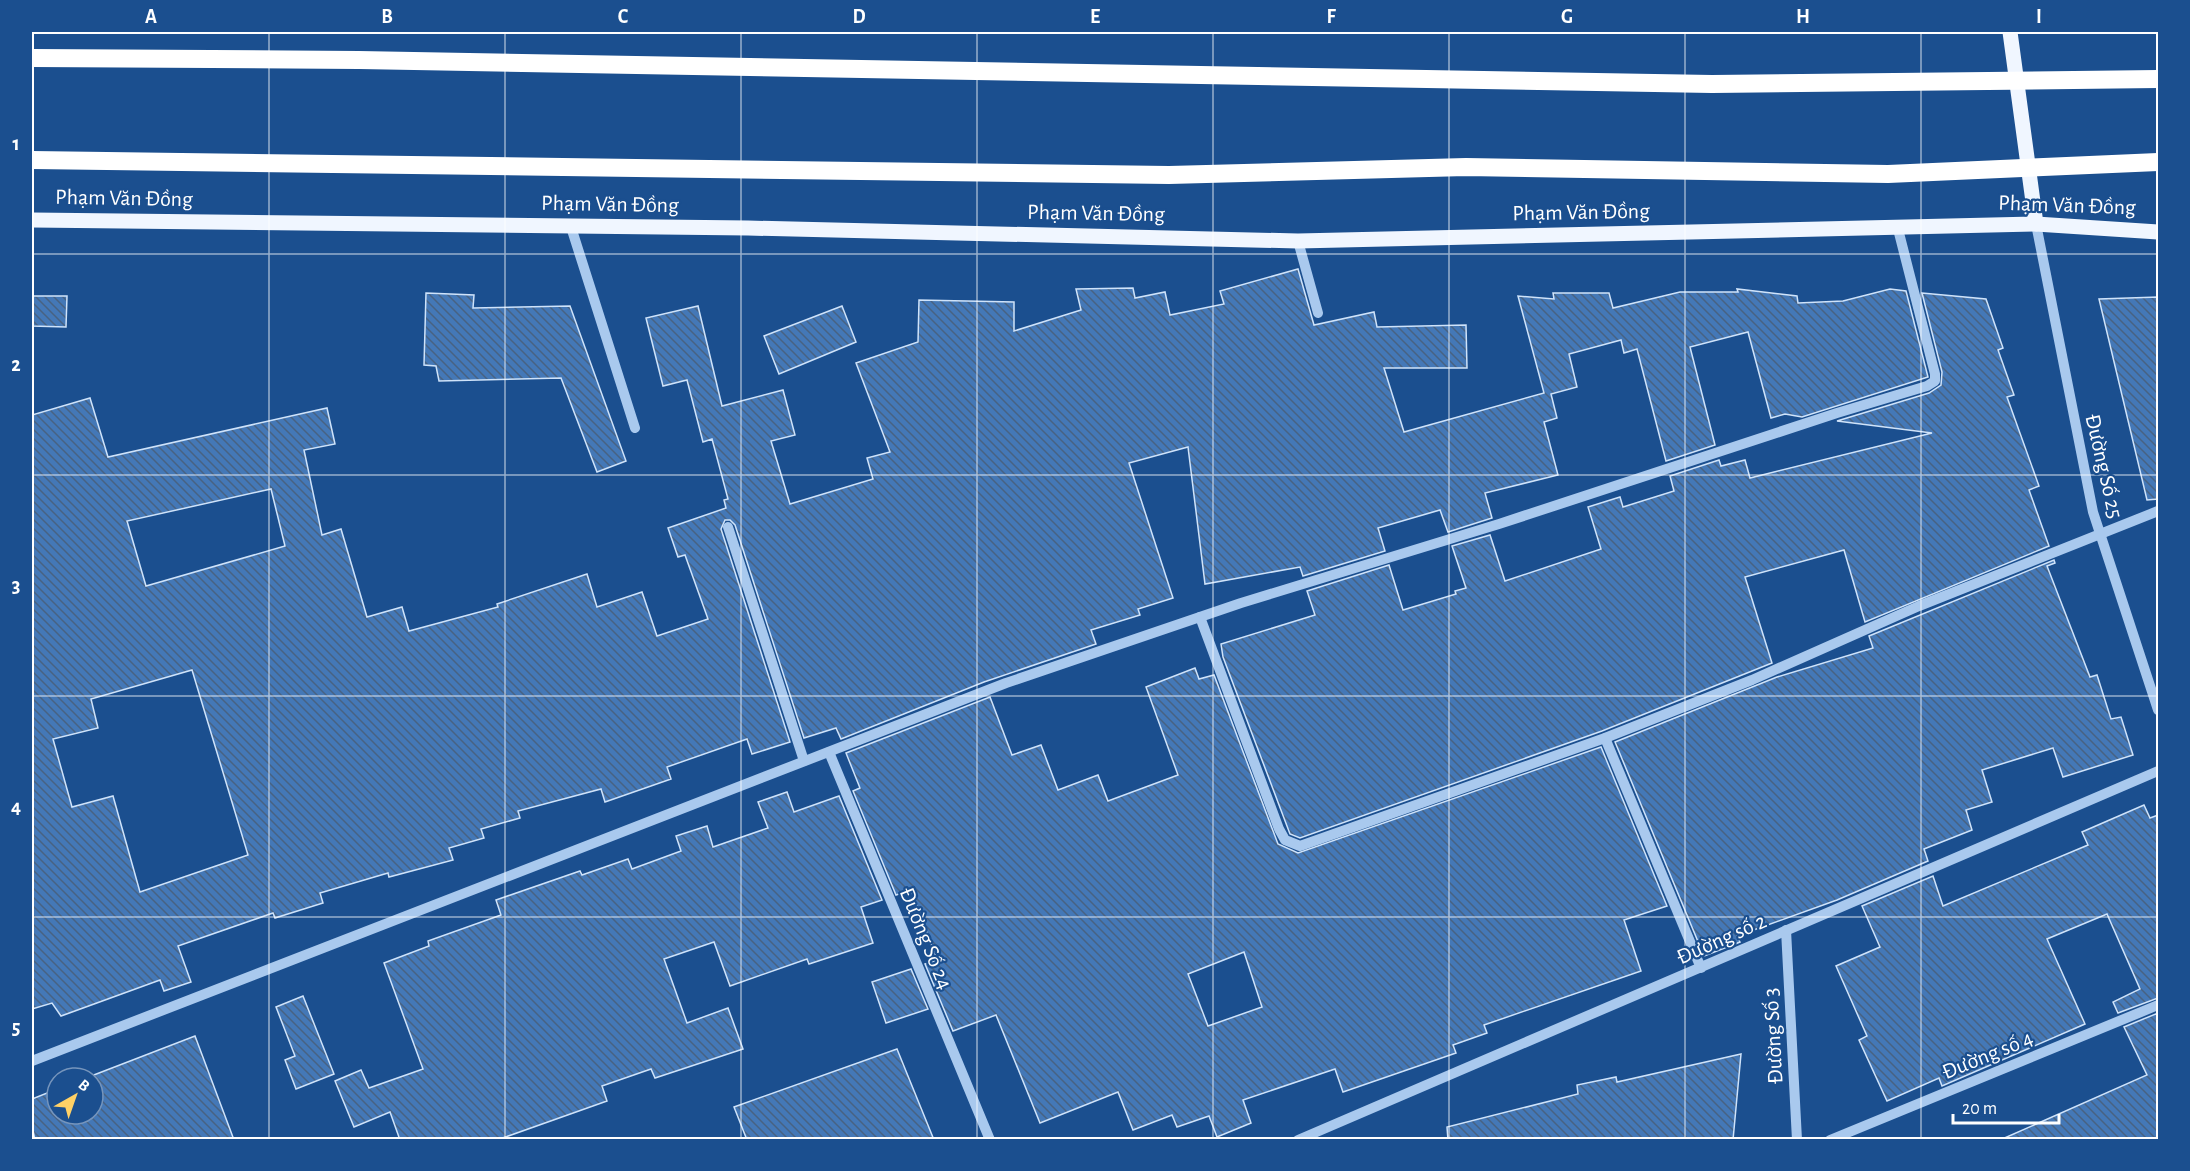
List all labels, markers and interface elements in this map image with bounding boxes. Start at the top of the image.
text: A [145,7,157,27]
text: B [381,7,393,27]
text: C [618,7,629,27]
text: D [852,7,866,27]
text: E [1090,7,1100,27]
text: F [1326,7,1336,27]
text: G [1561,7,1573,27]
text: H [1796,7,1810,27]
text: I [2036,7,2042,27]
text: 1 [12,134,20,154]
street label: Phạm Văn Đồng [55,186,193,210]
street label: Phạm Văn Đồng [541,192,679,216]
street label: Phạm Văn Đồng [1998,192,2136,218]
street label: Phạm Văn Đồng [1512,200,1650,224]
street label: Phạm Văn Đồng [1027,201,1165,225]
text: 2 [11,355,21,375]
street label: Đường Số 25 [2081,412,2127,521]
text: 3 [12,576,20,596]
text: 4 [11,797,21,817]
street label: Đường Số 24 [896,884,956,993]
street label: Đường số 2 [1673,909,1770,968]
street label: Đường Số 3 [1759,987,1787,1085]
text: 5 [12,1018,20,1038]
street label: Đường số 4 [1939,1027,2036,1083]
north arrow [45,1066,105,1126]
text: B [75,1076,93,1094]
scale bar [1953,1087,2060,1125]
text: 20 m [1962,1100,1997,1118]

